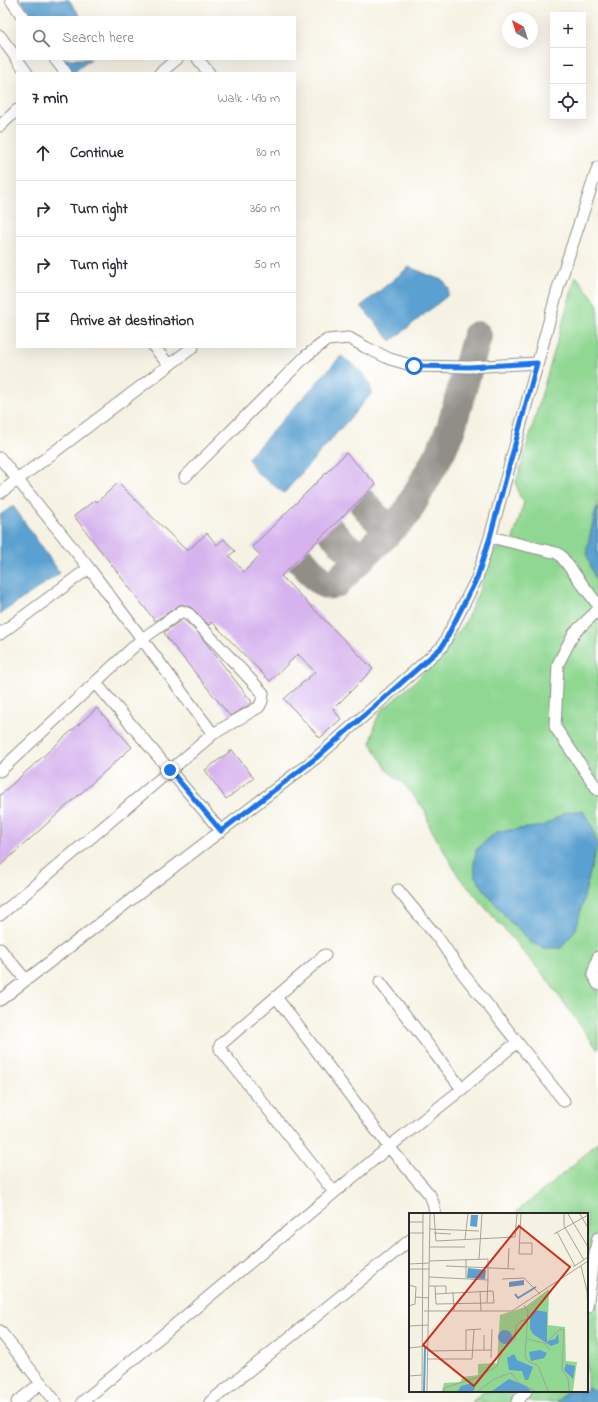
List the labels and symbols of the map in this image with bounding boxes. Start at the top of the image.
north arrow [502,12,538,48]
route start [405,357,423,375]
route end [161,761,179,779]
inset map [409,1213,588,1392]

